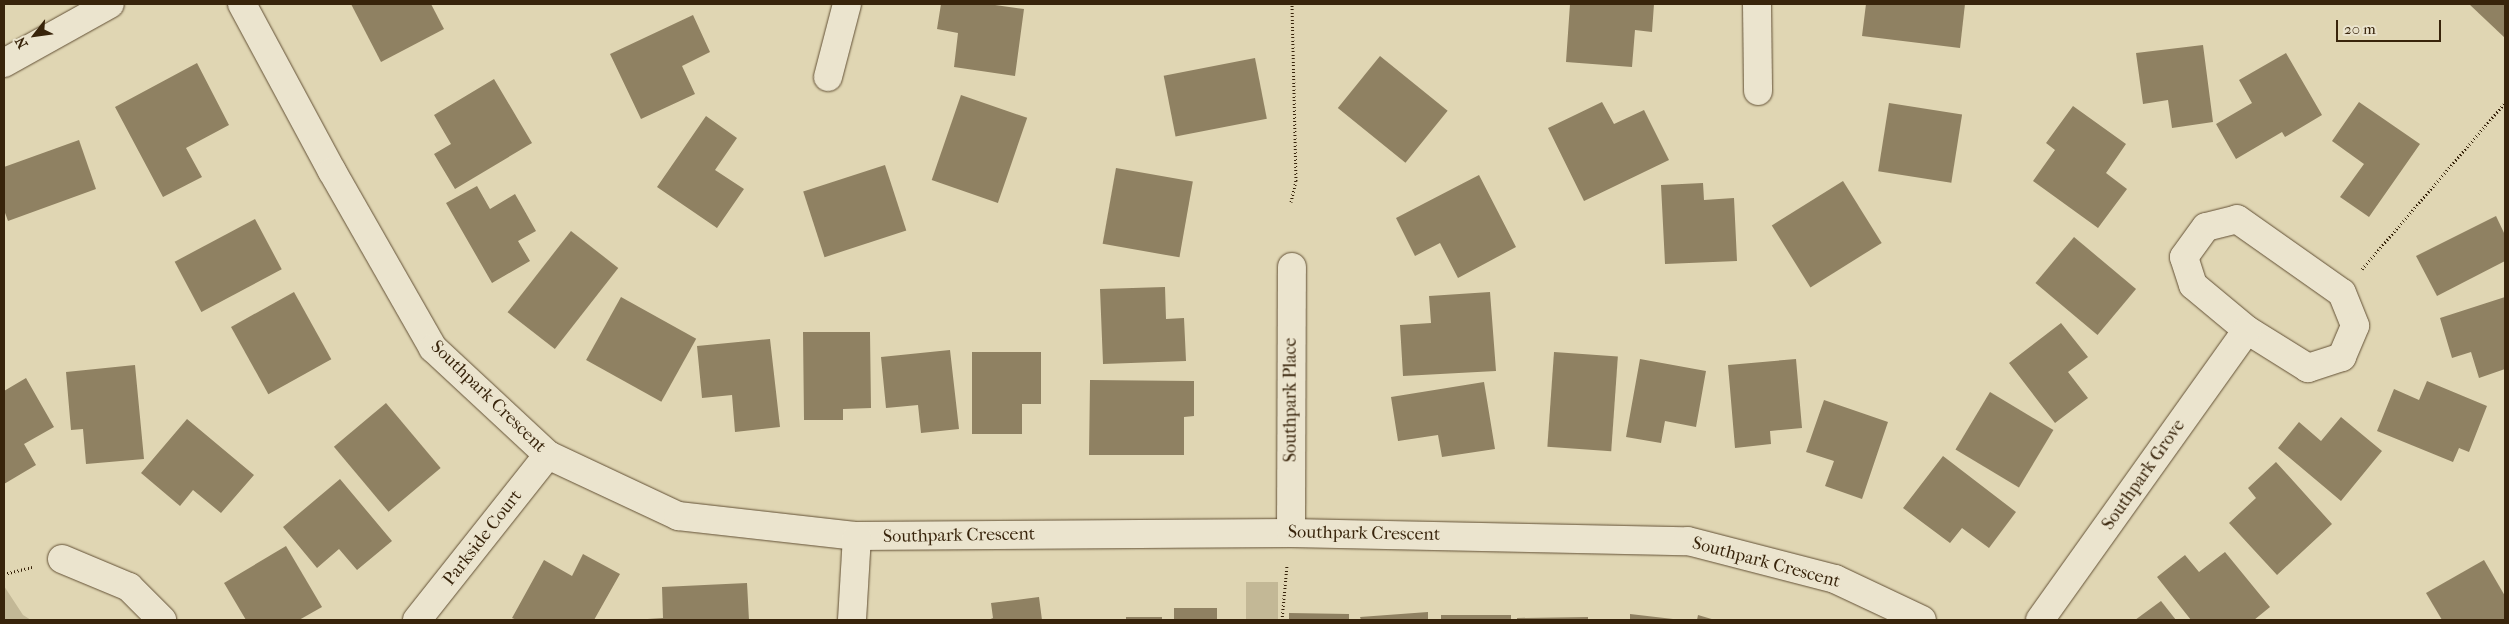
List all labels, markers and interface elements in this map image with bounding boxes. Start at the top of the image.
north arrow [10,10,60,60]
scale bar [2339,10,2444,42]
text: 20 m [2344,20,2376,38]
text: N [12,34,32,52]
street label: Southpark Crescent [426,336,550,458]
street label: Southpark Place [1280,338,1302,462]
street label: Southpark Grove [2098,415,2190,535]
street label: Parkside Court [439,486,527,590]
street label: Southpark Crescent [1288,522,1440,546]
street label: Southpark Crescent [883,524,1035,548]
street label: Southpark Crescent [1690,533,1842,593]

